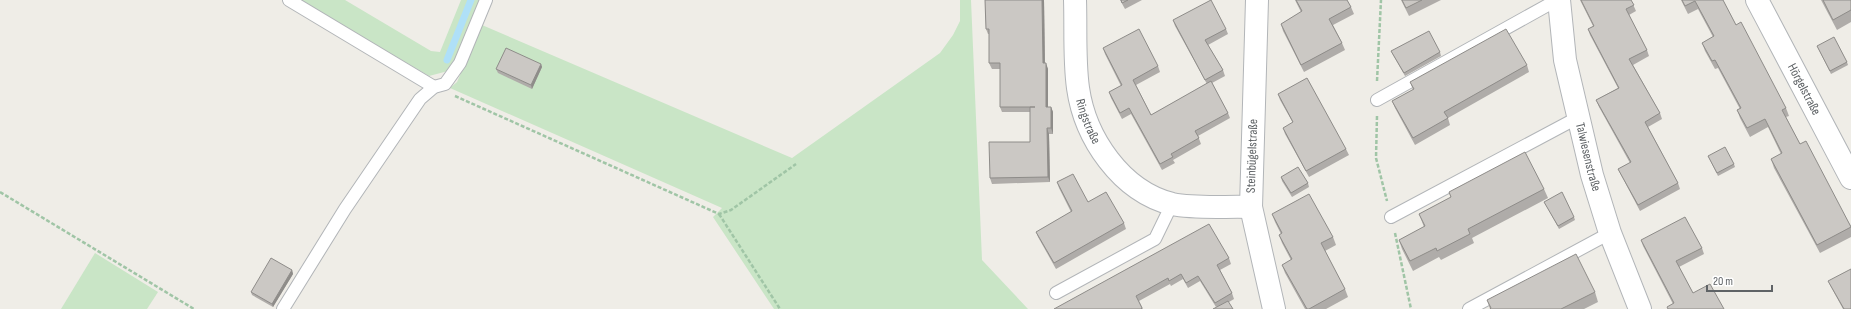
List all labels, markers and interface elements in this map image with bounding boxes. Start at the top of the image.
street label: Hörgelstraße [1784,61,1824,118]
street label: Ringstraße [1072,97,1104,147]
street label: Steinbügelstraße [1243,119,1261,193]
street label: Talwiesenstraße [1572,121,1605,193]
scale bar [1707,267,1772,293]
text: 20 m [1713,274,1733,289]

